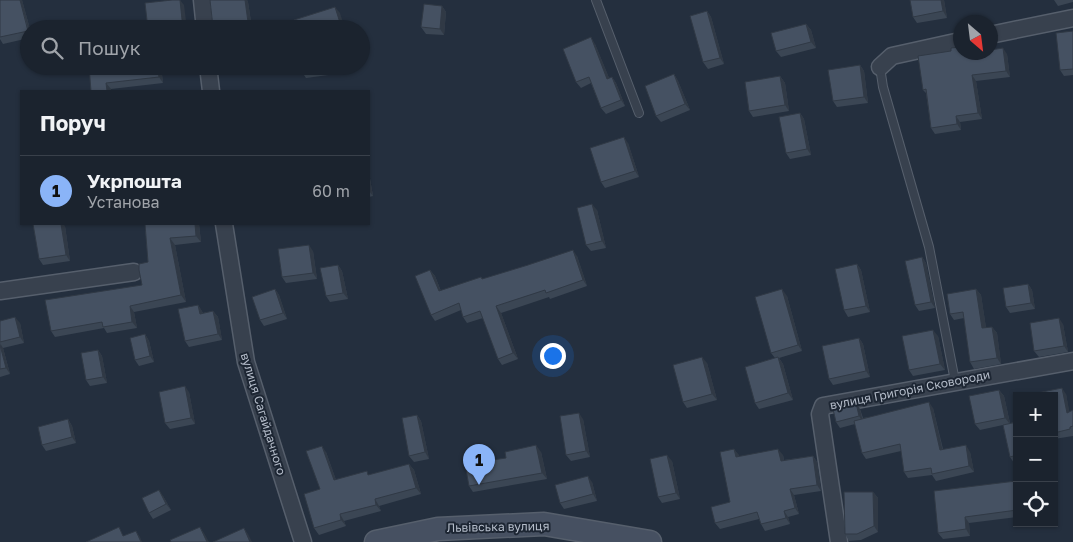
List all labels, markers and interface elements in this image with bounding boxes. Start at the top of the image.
north arrow [953,15,998,60]
search box [20,20,370,75]
icon: search [38,34,66,62]
text: Пошук [78,36,141,59]
text: Поруч [40,110,106,136]
text: Укрпошта [87,169,182,192]
text: 1 [52,181,60,201]
text: 60 m [312,181,350,201]
text: Установа [87,192,159,212]
your location [540,343,566,369]
street label: вулиця Сагайдачного [238,351,289,477]
street label: вулиця Григорія Сковороди [829,367,991,412]
map controls [1013,392,1058,527]
button: + [1013,392,1058,437]
button: − [1013,437,1058,482]
pin: 1 [463,444,495,485]
button: locate [1013,482,1058,527]
street label: Львівська вулиця [446,518,550,535]

